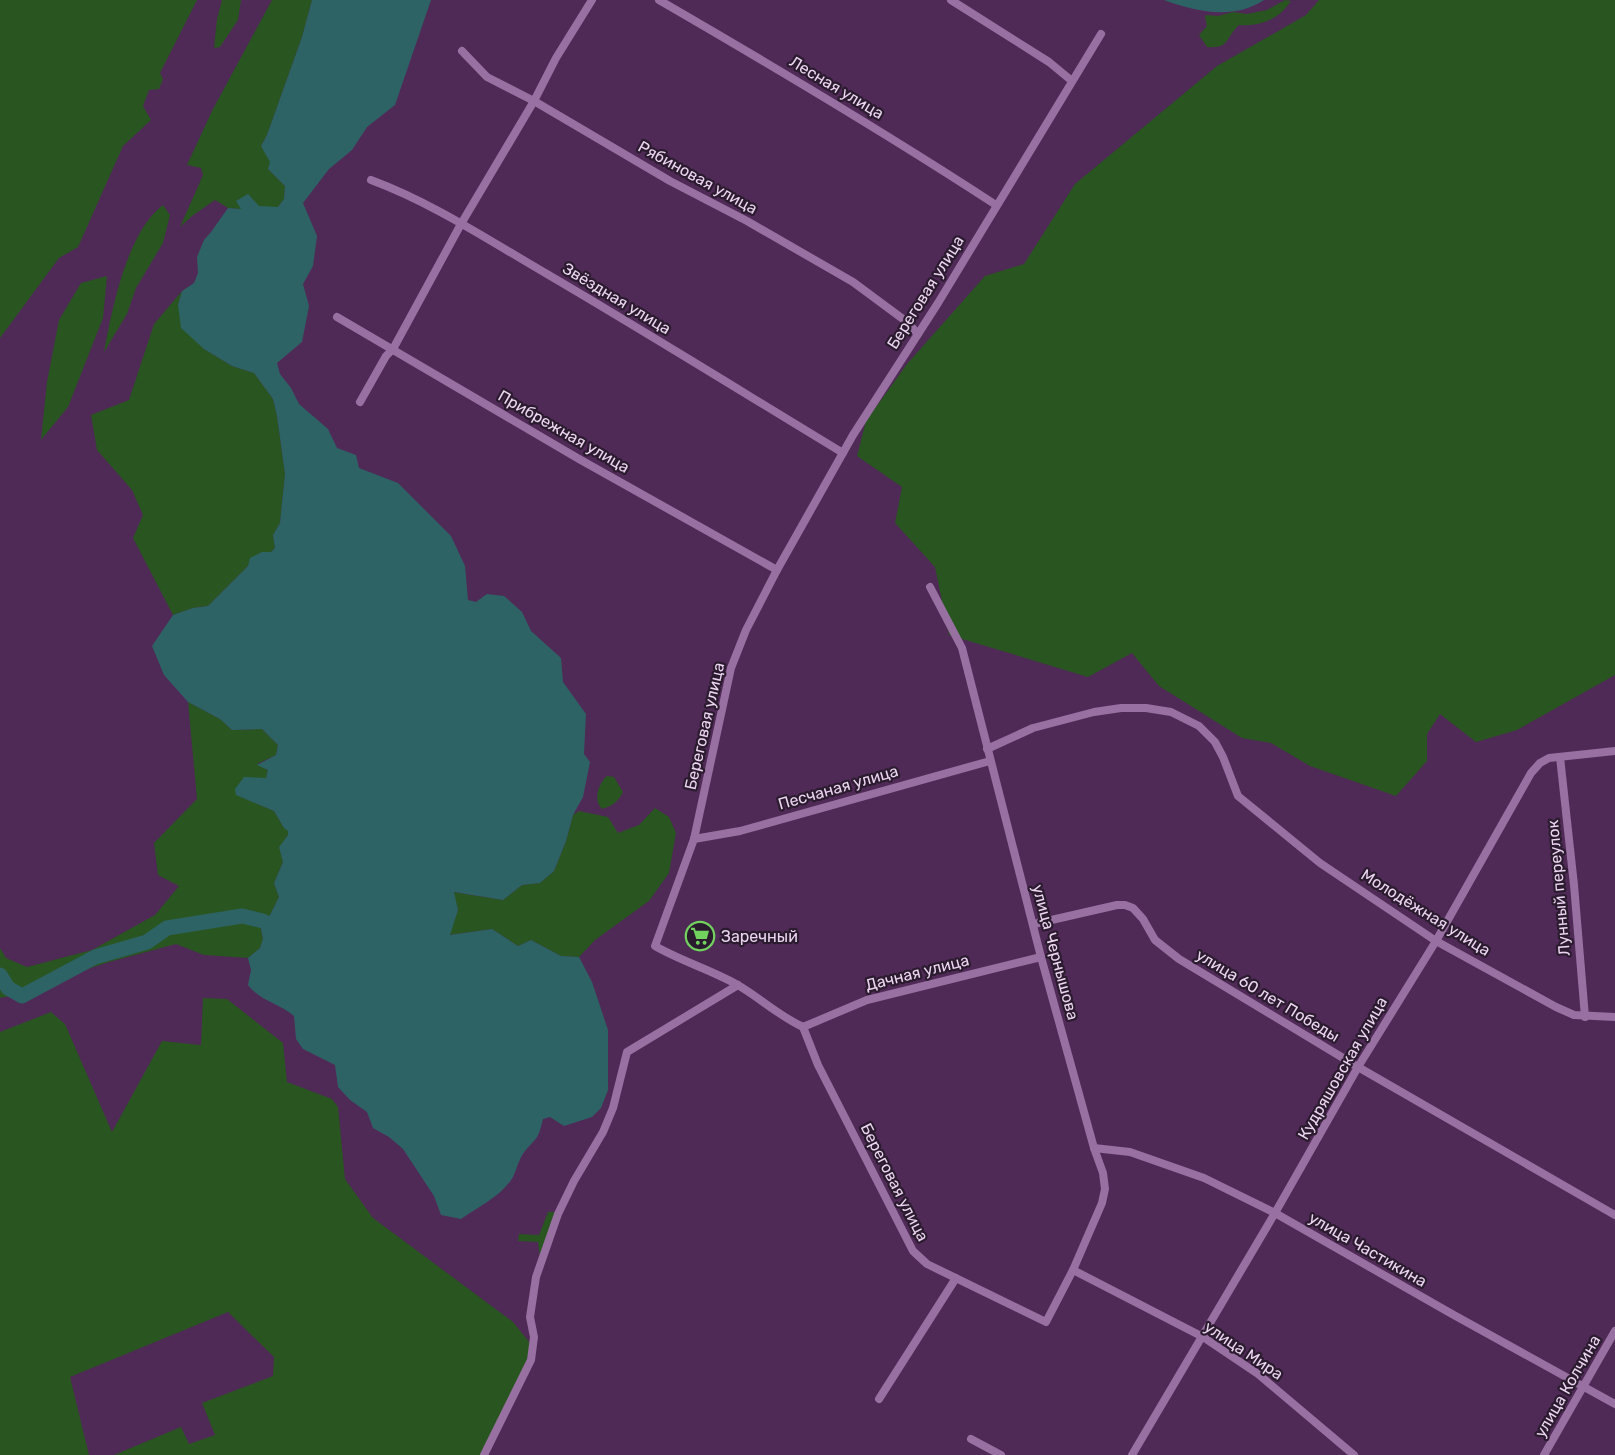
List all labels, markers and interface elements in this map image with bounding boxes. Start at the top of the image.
street label: Лесная улица [786,52,887,123]
street label: Рябиновая улица [635,137,761,218]
street label: Береговая улица [883,232,968,352]
street label: Звёздная улица [559,259,674,338]
street label: Прибрежная улица [495,386,633,477]
street label: Береговая улица [681,661,728,792]
street label: Песчаная улица [776,761,900,814]
street label: Лунный переулок [1543,819,1574,957]
street label: Молодёжная улица [1358,865,1494,960]
street label: улица Чернышова [1028,882,1083,1022]
supermarket icon: Заречный [684,920,716,952]
place label: Заречный [721,927,798,946]
street label: улица 60 лет Победы [1193,945,1343,1046]
street label: Дачная улица [863,950,971,995]
street label: Кудряшовская улица [1294,993,1391,1143]
street label: Береговая улица [857,1120,933,1244]
street label: улица Частикина [1305,1208,1430,1291]
street label: улица Мира [1201,1317,1287,1384]
street label: улица Колчина [1530,1332,1604,1441]

